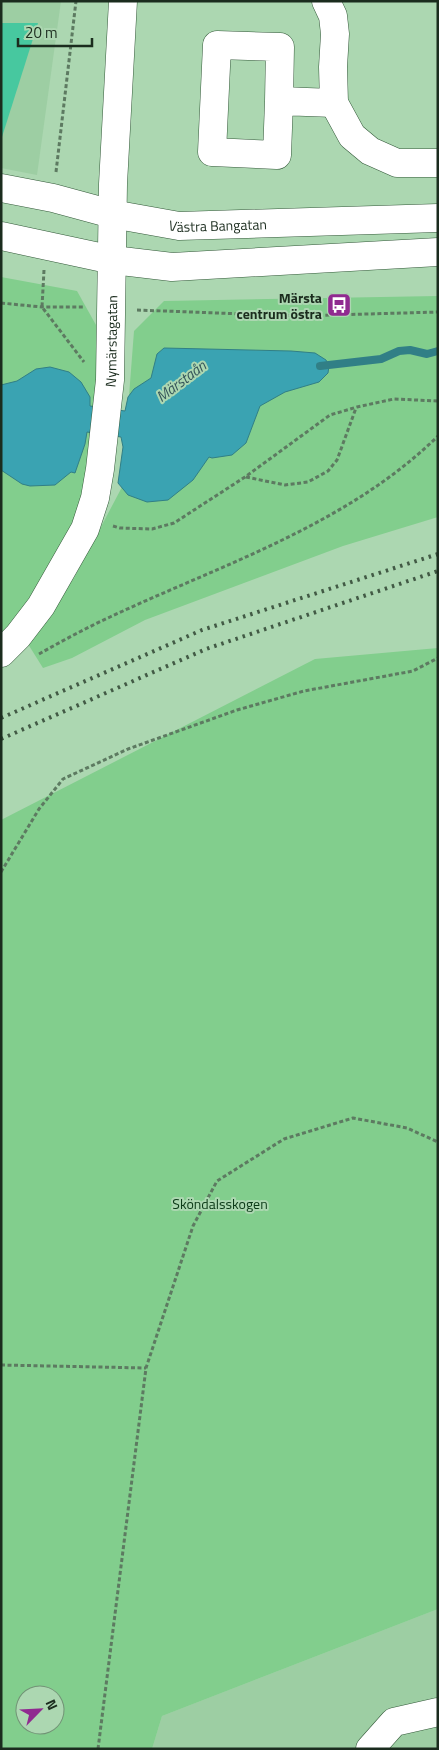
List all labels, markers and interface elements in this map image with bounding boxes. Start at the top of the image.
scale bar [18,15,91,47]
text: 20 m [25,21,58,44]
street label: Västra Bangatan [167,213,267,237]
place label: Märsta centrum östra [237,287,322,324]
bus stop icon: Märsta centrum östra [326,292,352,318]
street label: Nymärstagatan [99,295,122,388]
water label: Märstaån [151,354,211,408]
park label: Sköndalsskogen [172,1193,268,1214]
north arrow [15,1685,65,1735]
text: N [41,1696,64,1713]

